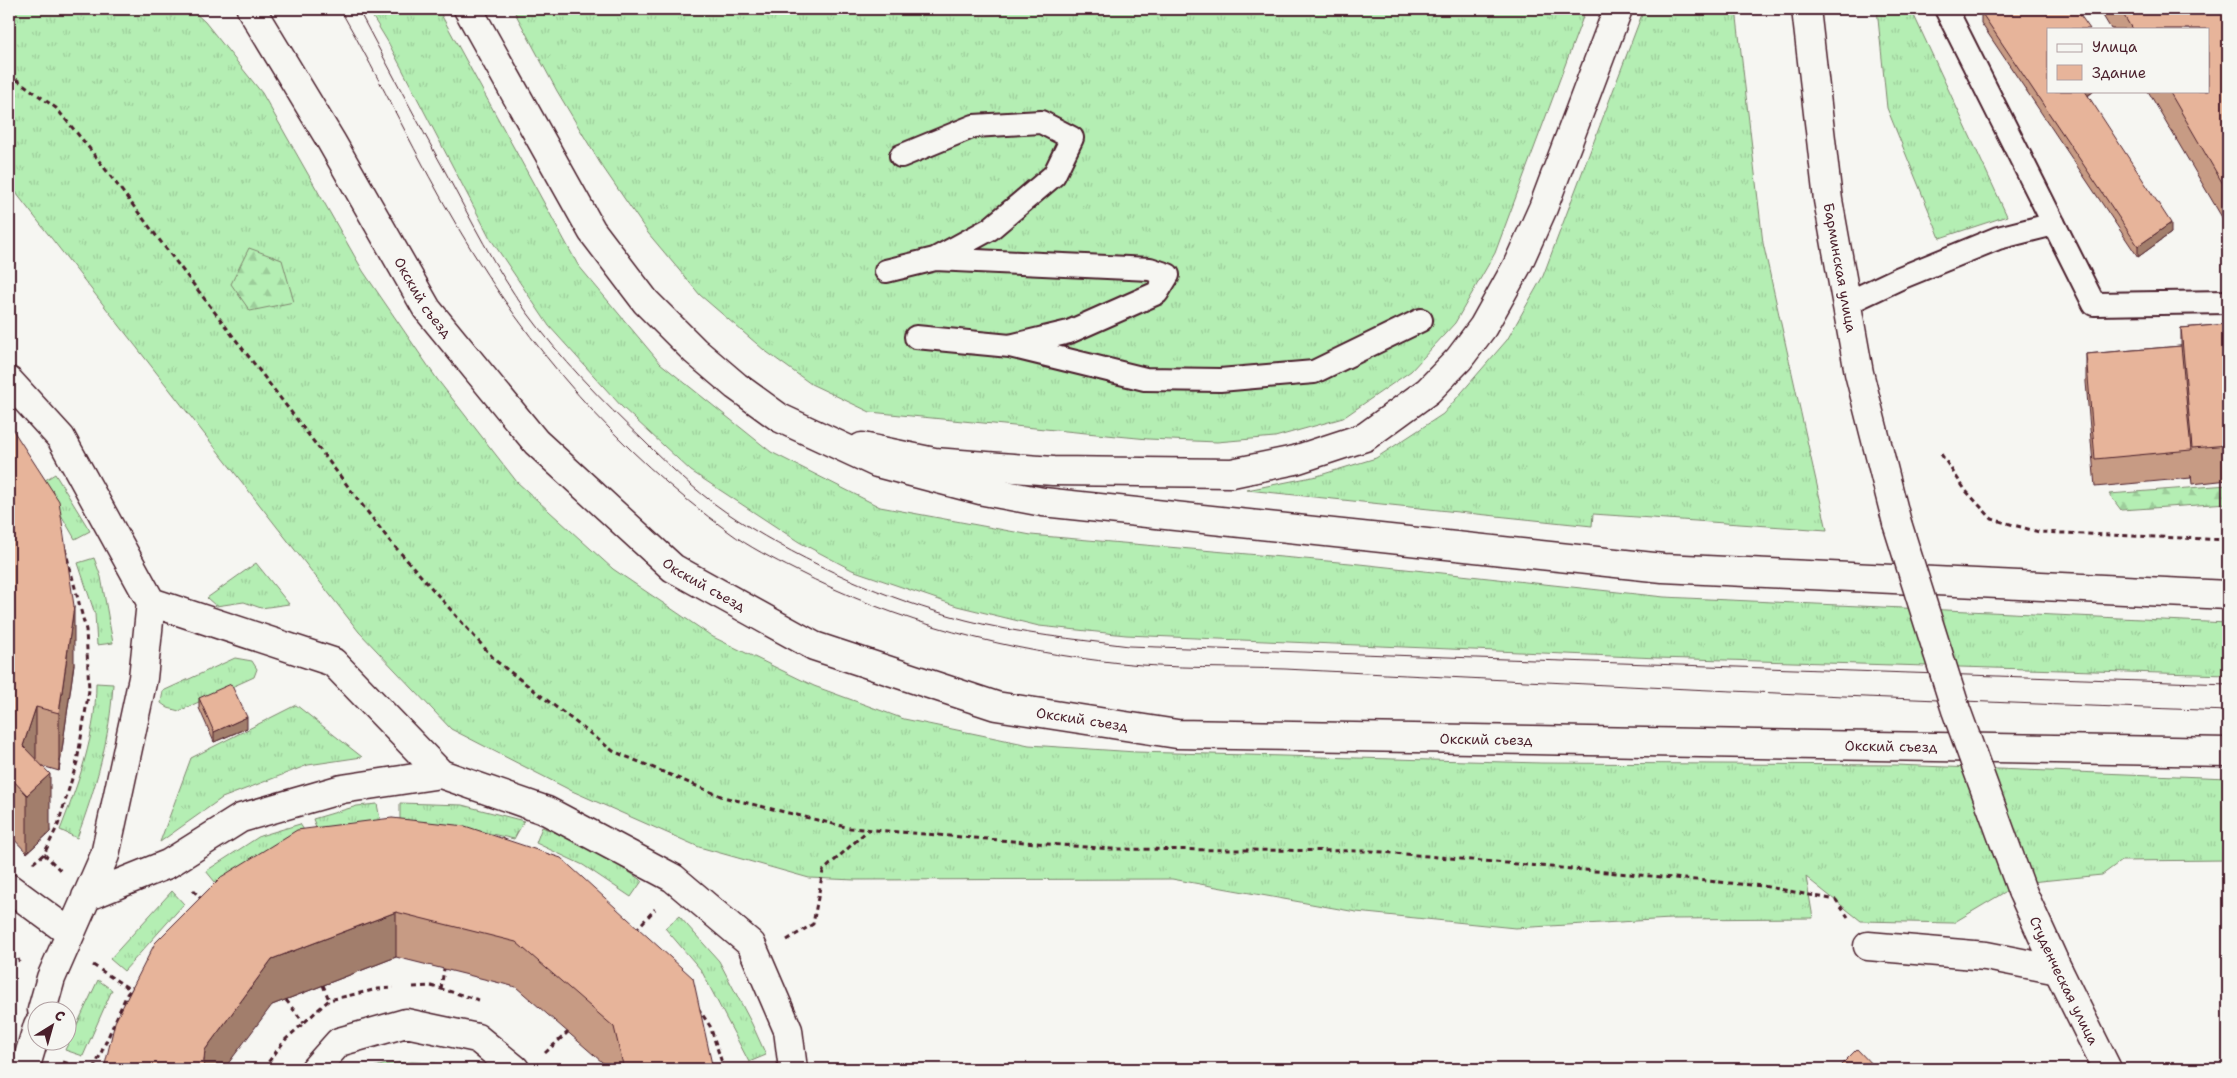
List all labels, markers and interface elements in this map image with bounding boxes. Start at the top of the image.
legend [2047,28,2210,92]
text: Улица [2092,37,2138,57]
text: Здание [2092,63,2146,83]
street label: Барминская улица [1820,201,1861,334]
street label: Окский съезд [390,254,456,342]
street label: Окский съезд [659,554,749,615]
street label: Окский съезд [1035,703,1130,735]
street label: Окский съезд [1439,729,1533,749]
street label: Окский съезд [1844,736,1938,756]
street label: Студенческая улица [2026,913,2103,1048]
north arrow [28,1000,78,1050]
text: С [51,1006,69,1025]

